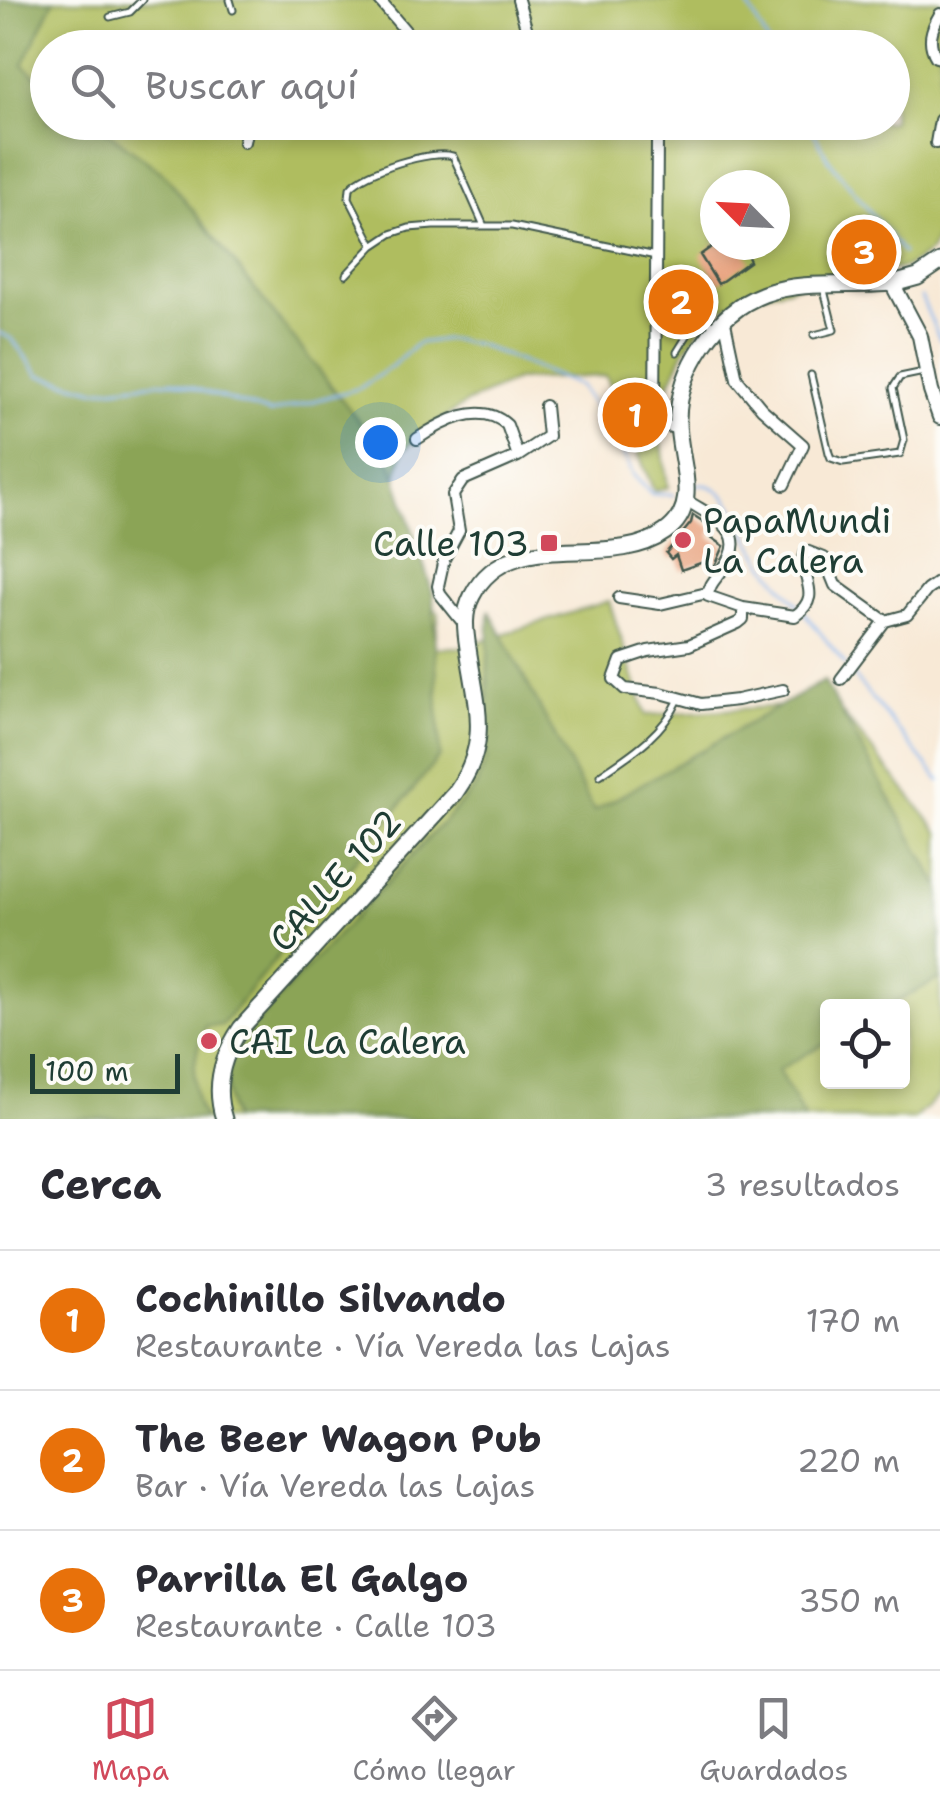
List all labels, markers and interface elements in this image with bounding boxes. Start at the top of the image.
search box [30,30,910,140]
icon: search [65,58,120,113]
text: Buscar aquí [145,60,358,111]
north arrow [700,170,790,260]
pin: 3 [832,214,896,290]
pin: 2 [648,264,714,340]
pin: 1 [602,378,668,452]
your location [355,417,406,468]
place label: PapaMundi La Calera [703,497,891,584]
place label: Calle 103 [373,520,529,567]
marker: PapaMundi La Calera [672,529,694,551]
marker: Calle 103 [538,532,560,554]
street label: CALLE 102 [258,799,412,961]
map controls [820,999,910,1089]
button: locate [820,999,910,1089]
place label: CAI La Calera [229,1018,466,1065]
marker: CAI La Calera [198,1030,220,1052]
scale bar [30,1049,180,1094]
text: 100 m [45,1052,129,1090]
text: Cerca [40,1156,161,1212]
text: 3 resultados [705,1163,900,1206]
text: Cochinillo Silvando [135,1273,506,1324]
text: 1 [65,1299,80,1342]
text: 170 m [806,1299,900,1342]
text: Restaurante · Vía Vereda las Lajas [135,1324,671,1367]
text: The Beer Wagon Pub [135,1413,542,1464]
text: 2 [61,1439,84,1482]
text: 220 m [797,1439,900,1482]
text: Bar · Vía Vereda las Lajas [135,1464,535,1507]
text: Parrilla El Galgo [135,1553,468,1604]
text: 3 [61,1579,84,1622]
text: 350 m [798,1579,900,1622]
text: Restaurante · Calle 103 [135,1604,497,1647]
tab: Mapa [92,1691,169,1789]
tab: Cómo llegar [353,1691,516,1789]
tab: Guardados [699,1691,848,1789]

